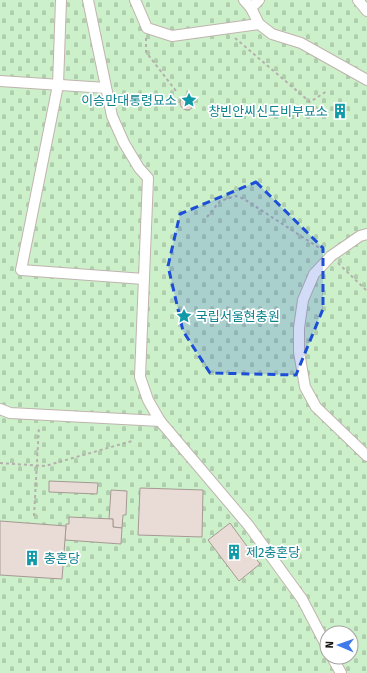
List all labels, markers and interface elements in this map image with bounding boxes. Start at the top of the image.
place icon: 이승만대통령묘소 [180,91,198,109]
place label: 이승만대통령묘소 [81,93,177,108]
building icon: 창빈안씨신도비부묘소 [331,102,349,120]
place label: 창빈안씨신도비부묘소 [208,104,328,119]
place icon: 국립서울현충원 [175,307,193,325]
place label: 국립서울현충원 [196,309,280,324]
building icon: 제2충혼당 [225,543,243,561]
place label: 제2충혼당 [246,545,300,560]
building icon: 충혼당 [23,549,41,567]
place label: 충혼당 [44,551,80,566]
north arrow [319,625,359,665]
text: N [323,641,336,649]

